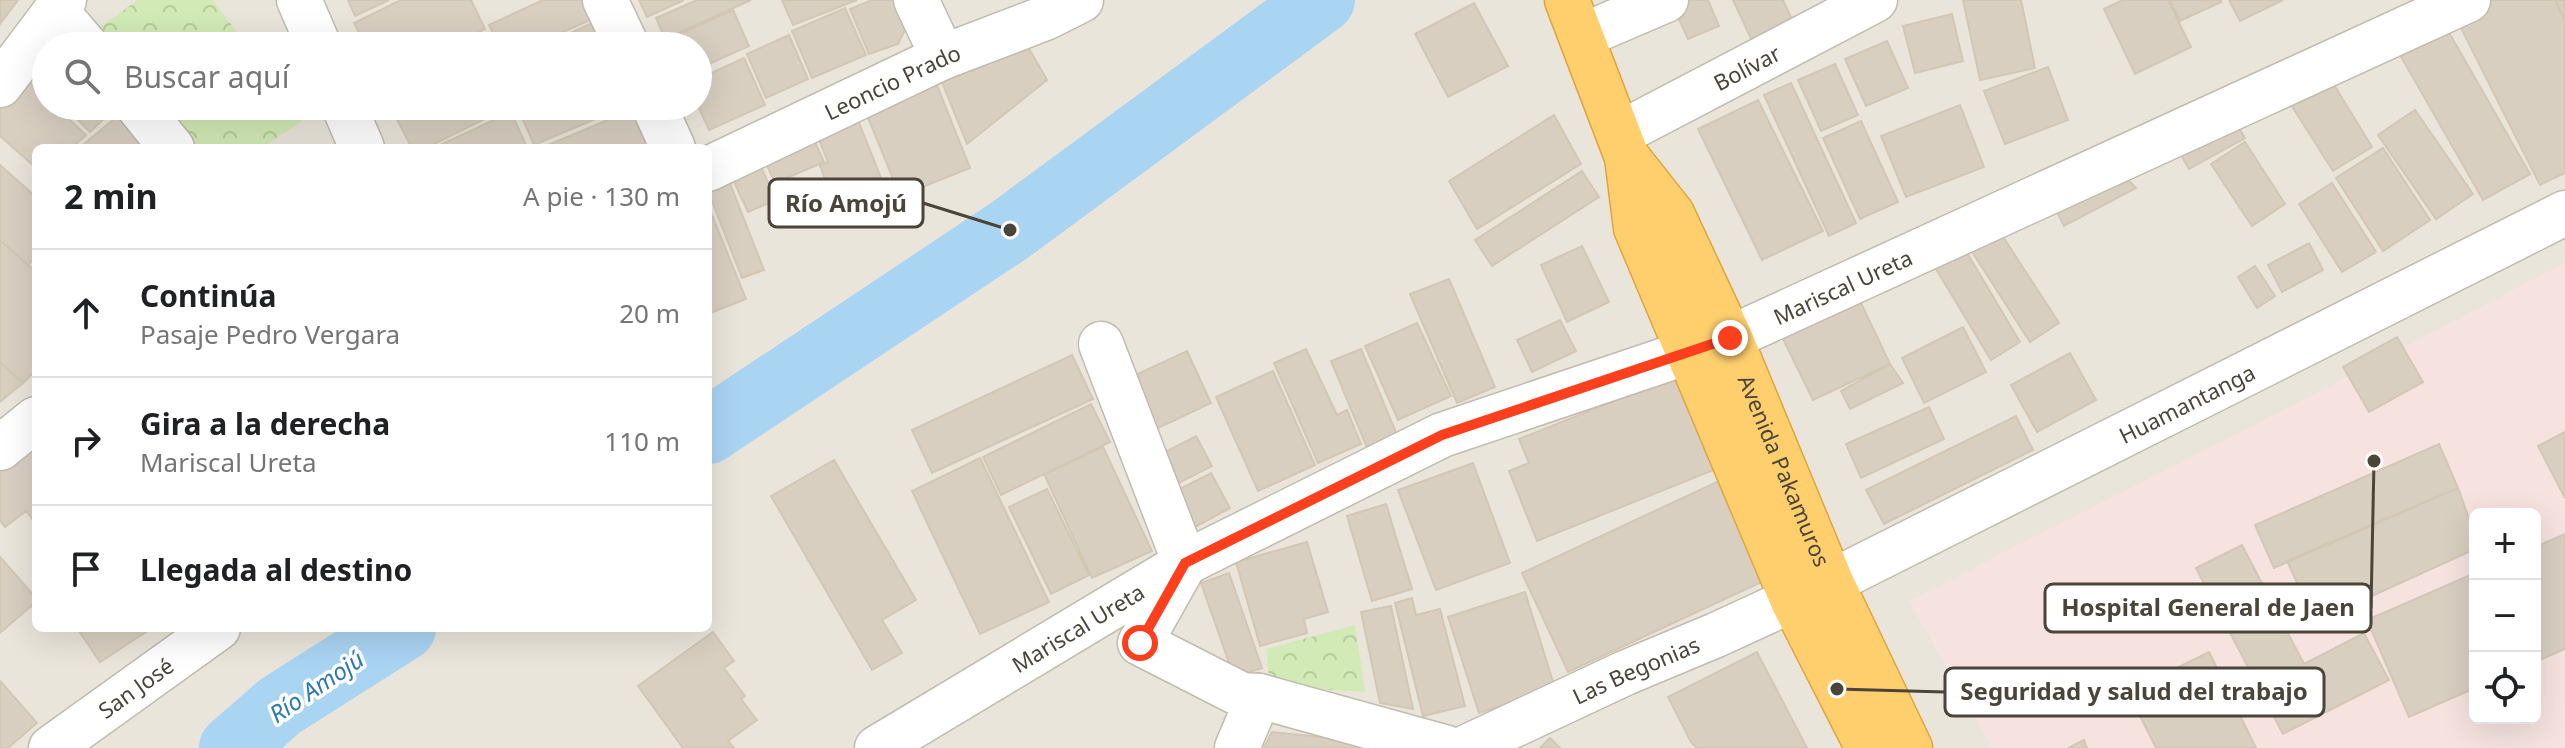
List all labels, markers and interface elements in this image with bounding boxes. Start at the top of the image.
search box [32,32,712,120]
street label: Leoncio Prado [819,37,965,126]
street label: Bolívar [1708,37,1785,97]
icon: search [60,54,104,98]
text: Buscar aquí [124,56,289,97]
text: 2 min [64,173,158,219]
text: A pie · 130 m [523,178,680,214]
callout: Río Amojú [769,179,923,227]
text: Río Amojú [785,186,907,219]
street label: Mariscal Ureta [1768,242,1917,331]
text: Continúa [140,275,276,316]
icon: ahead [64,291,108,335]
text: 20 m [619,295,680,331]
text: Pasaje Pedro Vergara [140,316,400,352]
route end [1712,320,1748,356]
street label: Huamantanga [2114,356,2260,450]
street label: Avenida Pakamuros [1732,370,1838,571]
text: Gira a la derecha [140,403,390,444]
icon: right [64,419,108,463]
text: 110 m [604,423,680,459]
text: Mariscal Ureta [140,444,316,480]
map controls [2469,508,2541,724]
button: + [2469,508,2541,580]
icon: arrive [64,547,108,591]
text: Llegada al destino [140,549,412,590]
street label: Mariscal Ureta [1006,576,1149,679]
button: − [2469,580,2541,652]
callout: Hospital General de Jaen [2045,584,2371,632]
text: Hospital General de Jaen [2061,590,2355,623]
route start [1122,625,1158,661]
street label: Las Begonias [1567,629,1704,711]
water label: Río Amojú [262,642,370,730]
street label: San José [92,650,179,725]
button: locate [2469,652,2541,724]
callout: Seguridad y salud del trabajo [1945,668,2324,716]
text: Seguridad y salud del trabajo [1960,674,2308,707]

